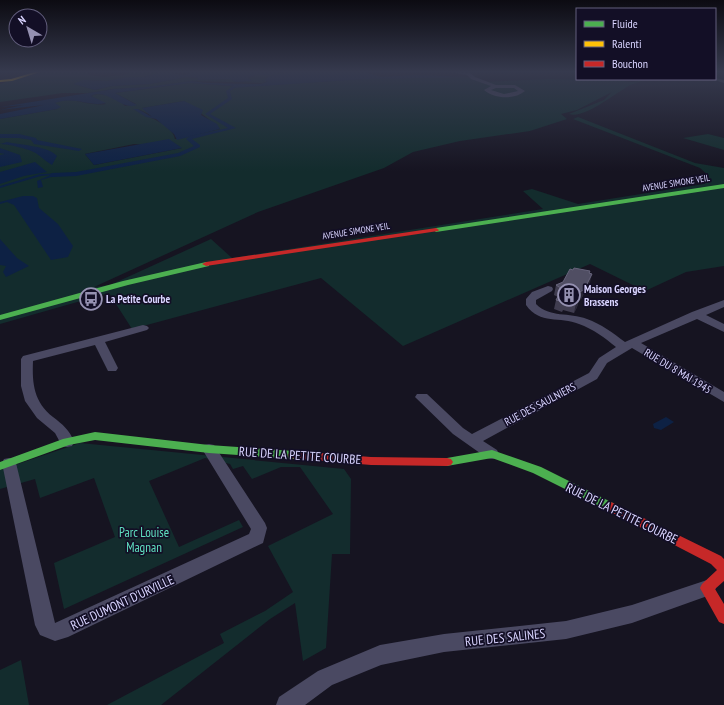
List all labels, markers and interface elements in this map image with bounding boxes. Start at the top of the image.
north arrow [8,8,48,48]
legend [576,8,716,80]
text: N [15,13,29,27]
text: Fluide [612,16,638,31]
text: Ralenti [612,36,641,51]
text: Bouchon [612,56,648,71]
street label: AVENUE SIMONE VEIL [641,172,711,193]
street label: AVENUE SIMONE VEIL [321,220,391,241]
building icon: Maison Georges Brassens [556,282,582,308]
place label: Maison Georges Brassens [584,282,646,309]
bus stop icon: La Petite Courbe [78,286,104,312]
place label: La Petite Courbe [106,292,170,306]
street label: RUE DU 8 MAI 1945 [642,345,714,397]
street label: RUE DES SAULNIERS [502,379,578,429]
street label: RUE DE LA PETITE COURBE [238,443,362,468]
street label: RUE DE LA PETITE COURBE [563,479,681,548]
park label: Parc Louise Magnan [119,524,169,556]
street label: RUE DUMONT D'URVILLE [68,571,177,634]
street label: RUE DES SALINES [464,625,546,650]

